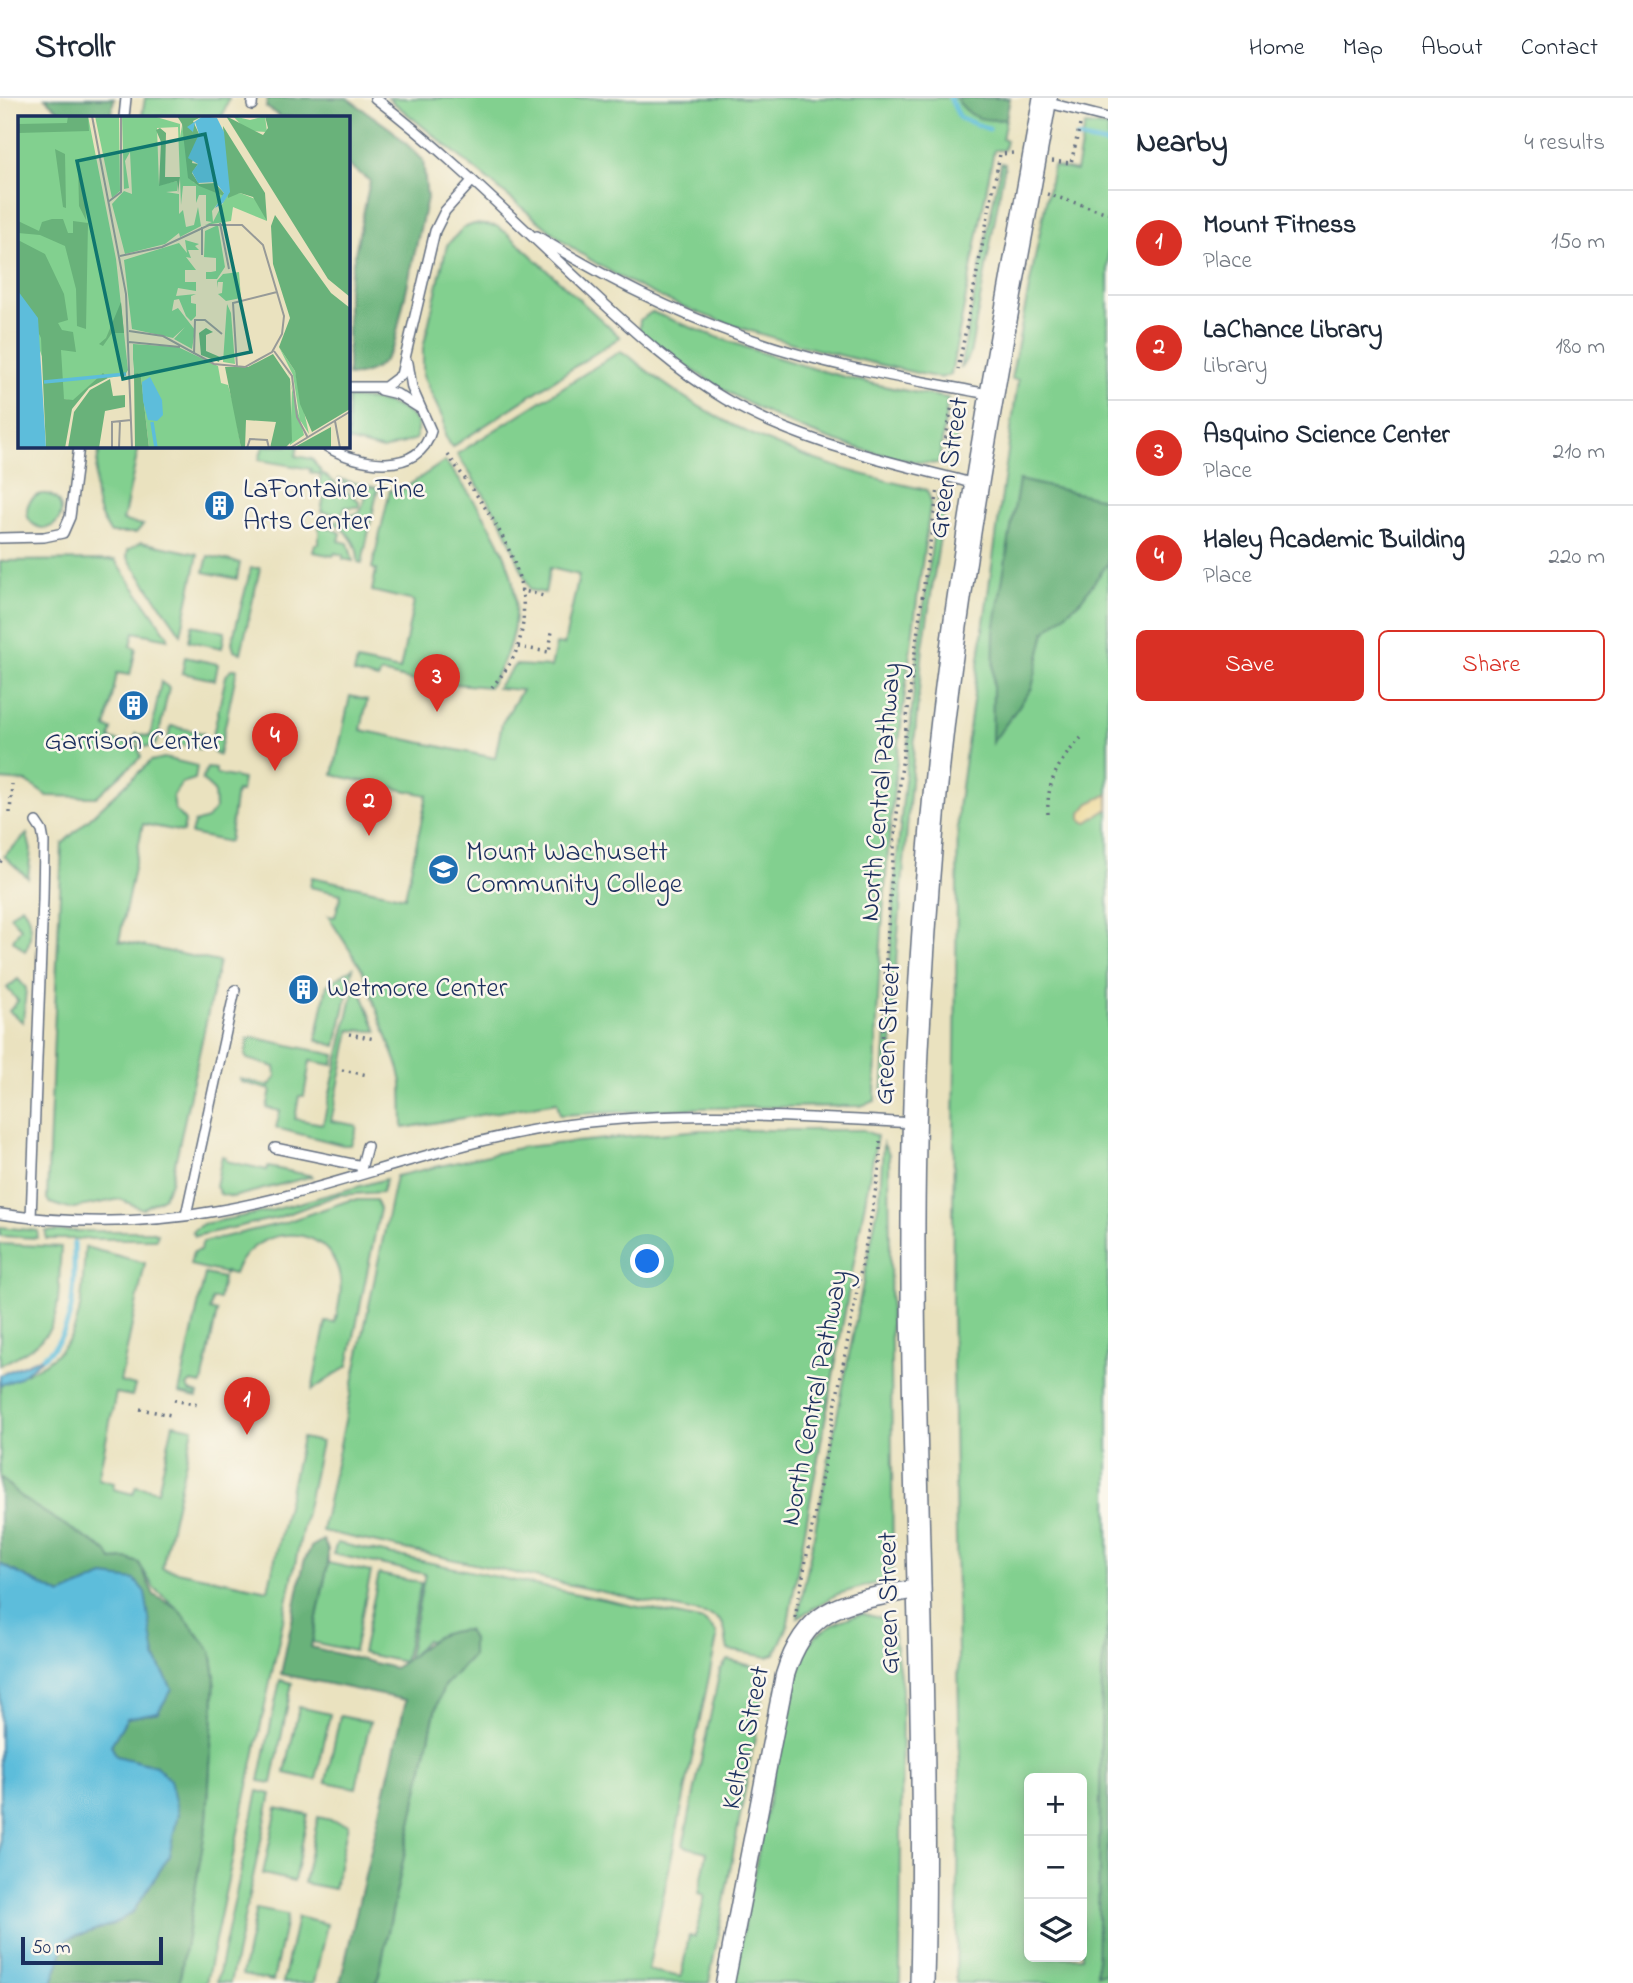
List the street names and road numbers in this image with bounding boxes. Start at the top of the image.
street label: Green Street [919,394,981,542]
street label: North Central Pathway [850,661,914,923]
street label: Green Street [865,962,913,1106]
street label: North Central Pathway [771,1267,861,1529]
street label: Green Street [868,1531,912,1675]
street label: Kelton Street [712,1662,782,1814]

